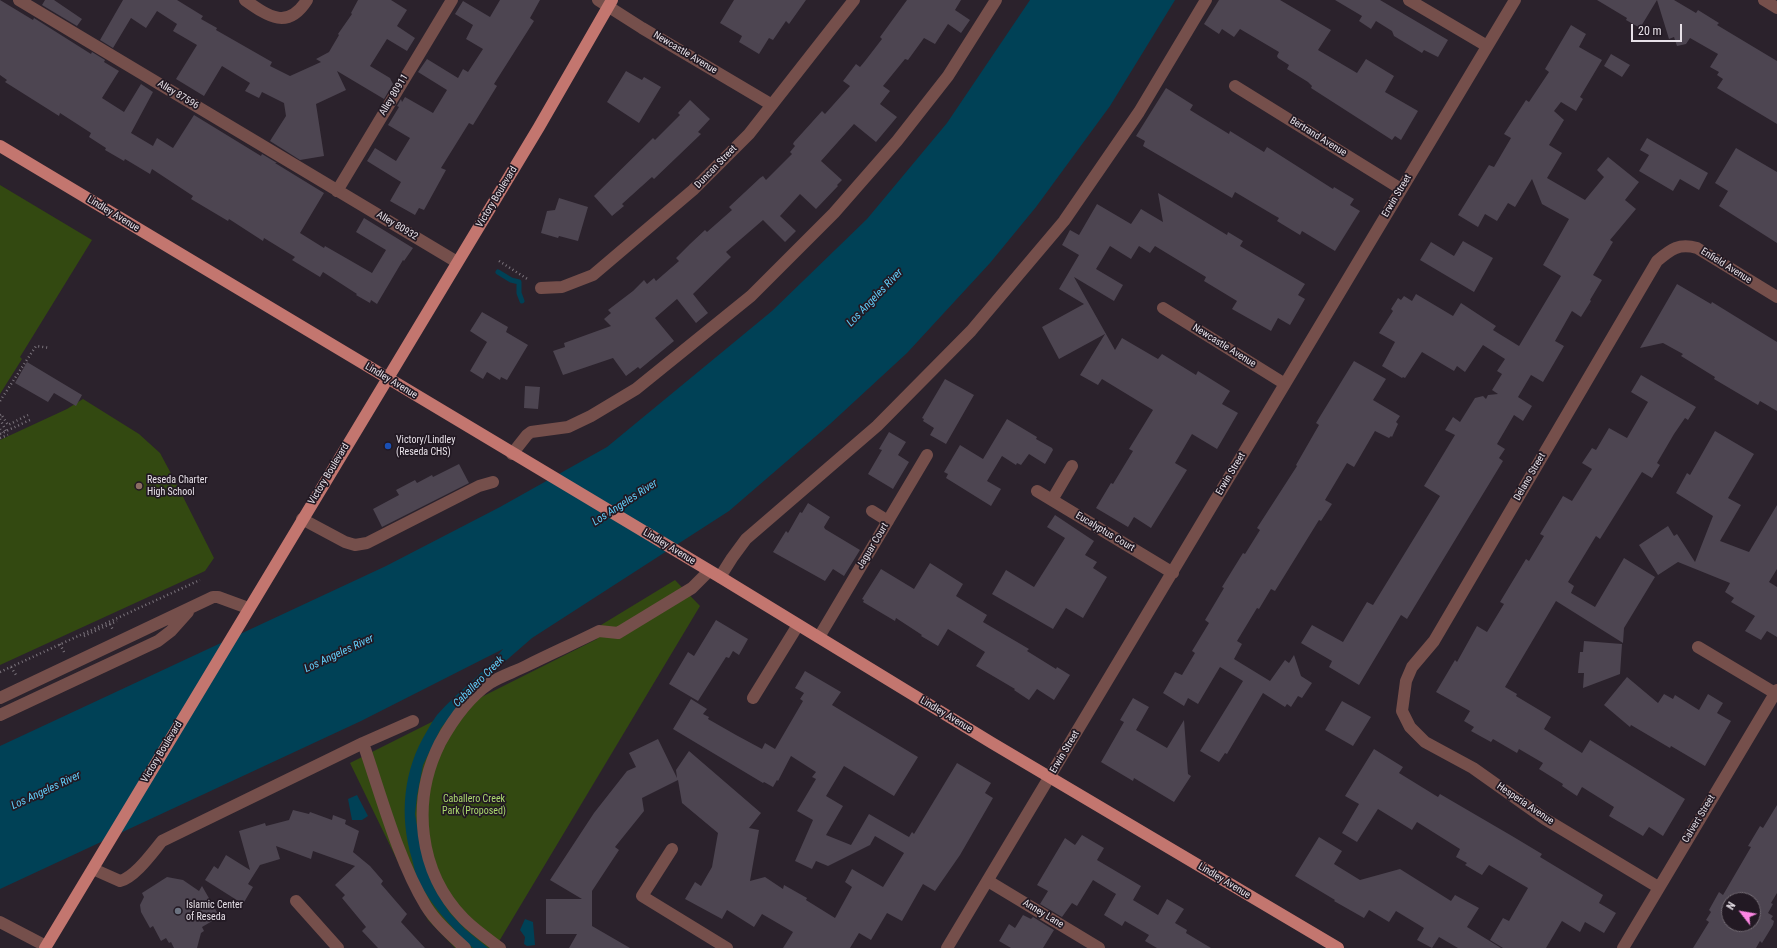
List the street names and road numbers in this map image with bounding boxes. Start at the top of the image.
street label: Newcastle Avenue [651,29,719,77]
street label: Alley 80911 [377,72,411,118]
street label: Alley 87596 [155,78,201,112]
street label: Bertrand Avenue [1287,115,1349,159]
street label: Duncan Street [692,143,740,191]
street label: Victory Boulevard [474,164,520,230]
street label: Erwin Street [1380,173,1414,219]
street label: Lindley Avenue [85,194,141,234]
street label: Alley 80932 [374,209,420,243]
street label: Enfield Avenue [1698,246,1754,286]
street label: Newcastle Avenue [1190,322,1258,370]
street label: Lindley Avenue [363,361,419,401]
street label: Victory Boulevard [306,441,352,507]
street label: Erwin Street [1214,451,1248,497]
street label: Delano Street [1512,451,1548,503]
street label: Eucalyptus Court [1073,510,1137,554]
street label: Jaguar Court [855,521,891,571]
street label: Lindley Avenue [641,527,697,567]
street label: Lindley Avenue [918,695,974,735]
street label: Victory Boulevard [139,719,185,785]
street label: Erwin Street [1048,729,1082,775]
street label: Hesperia Avenue [1494,780,1556,828]
street label: Calvert Street [1680,793,1718,845]
street label: Lindley Avenue [1196,861,1252,901]
street label: Anney Lane [1020,897,1066,931]

